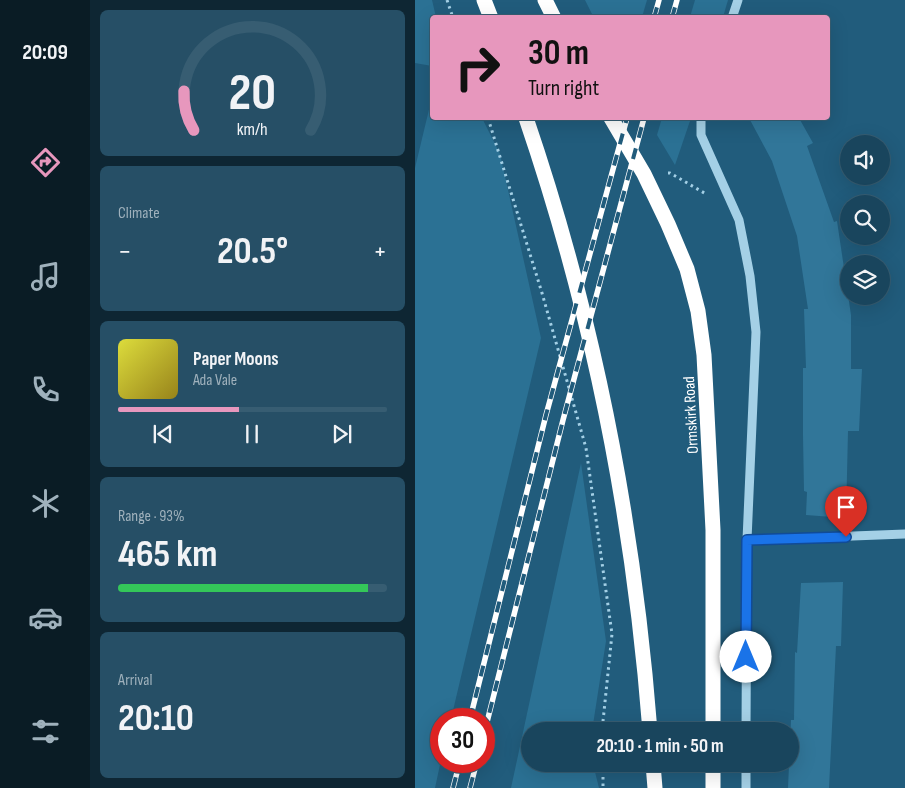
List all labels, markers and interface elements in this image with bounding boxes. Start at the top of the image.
text: 30 m [528,32,589,75]
icon: right [445,35,510,100]
text: 20:09 [22,39,68,66]
text: 20 [229,62,276,125]
text: Turn right [528,75,599,102]
text: km/h [237,119,268,140]
map controls [840,135,890,305]
button: sound [840,135,890,185]
icon: directions [28,145,63,180]
button: search [840,195,890,245]
text: Climate [118,204,160,223]
text: 20.5° [217,229,288,274]
text: − [118,235,132,268]
text: + [373,235,387,268]
button: layers [840,255,890,305]
icon: music [28,259,63,294]
text: Paper Moons [193,348,279,371]
text: Ada Vale [193,371,237,390]
icon: phone [28,372,63,407]
street label: Ormskirk Road [680,376,703,454]
icon: previous [149,420,177,448]
icon: pause [238,420,266,448]
icon: next [328,420,356,448]
icon: climate [28,486,63,521]
pin [825,486,867,537]
icon: arrive [832,493,860,521]
text: Range · 93% [118,507,185,526]
text: 465 km [118,532,217,577]
icon: car [28,600,63,635]
position arrow [719,630,771,682]
text: Arrival [118,671,152,690]
text: 20:10 [118,696,194,741]
speed limit sign: 30 [430,708,495,773]
icon: filters [28,714,63,749]
text: 20:10 · 1 min · 50 m [596,735,724,758]

